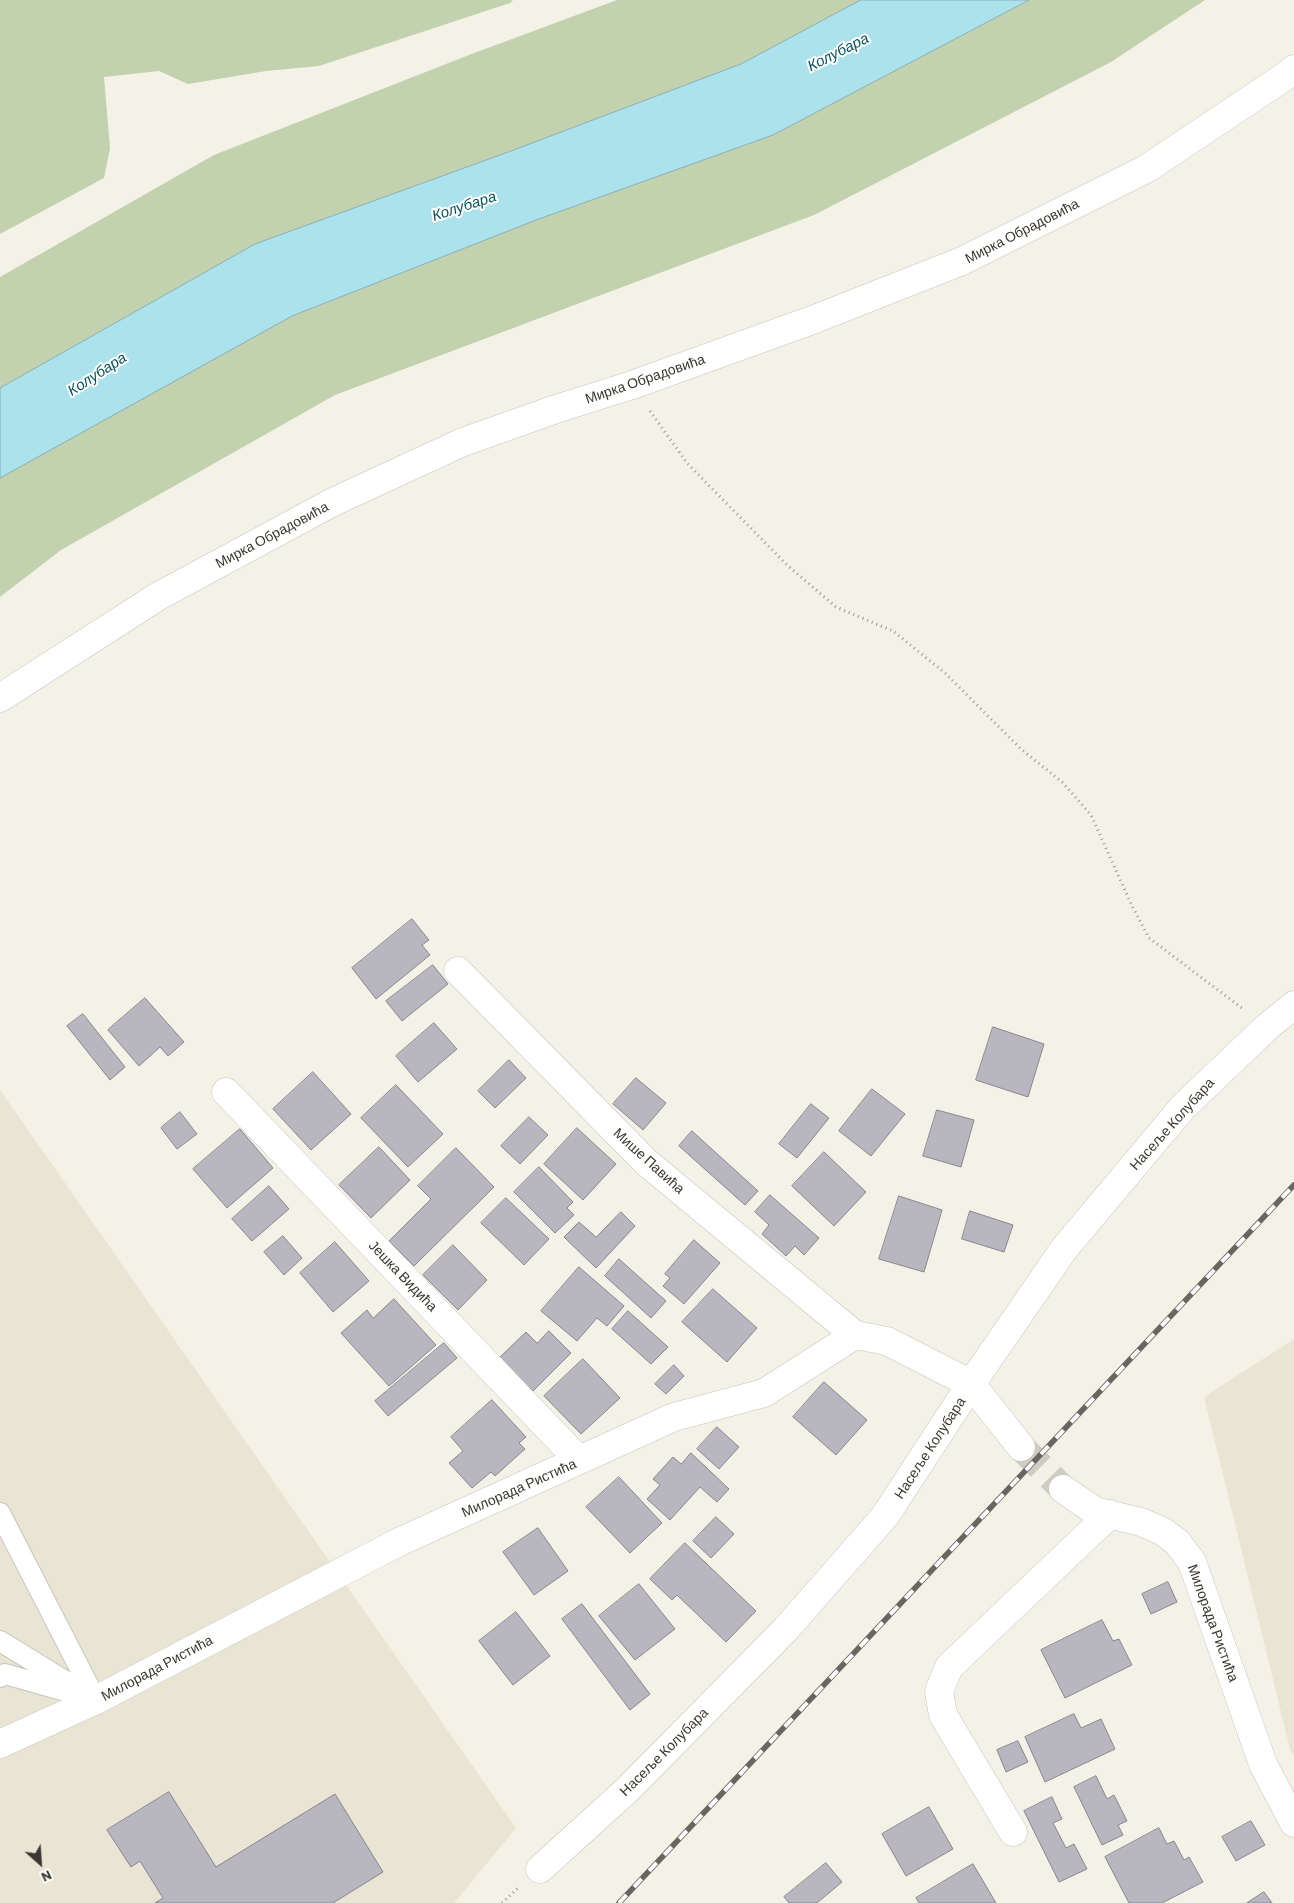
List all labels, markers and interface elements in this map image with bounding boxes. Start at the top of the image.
water label: Колубара [804,29,872,75]
water label: Колубара [430,187,498,225]
street label: Мирка Обрадовића [962,195,1082,267]
water label: Колубара [64,348,130,400]
street label: Мирка Обрадовића [583,351,707,407]
street label: Мирка Обрадовића [213,498,331,572]
street label: Насеље Колубара [1126,1075,1218,1173]
street label: Мише Павића [610,1125,688,1197]
street label: Јешка Видића [365,1237,441,1315]
street label: Насеље Колубара [891,1394,969,1502]
street label: Милорада Ристића [459,1455,579,1521]
street label: Милорада Ристића [1184,1562,1242,1684]
street label: Милорада Ристића [98,1632,216,1704]
street label: Насеље Колубара [616,1704,712,1800]
north arrow [15,1838,65,1888]
text: N [39,1867,55,1887]

